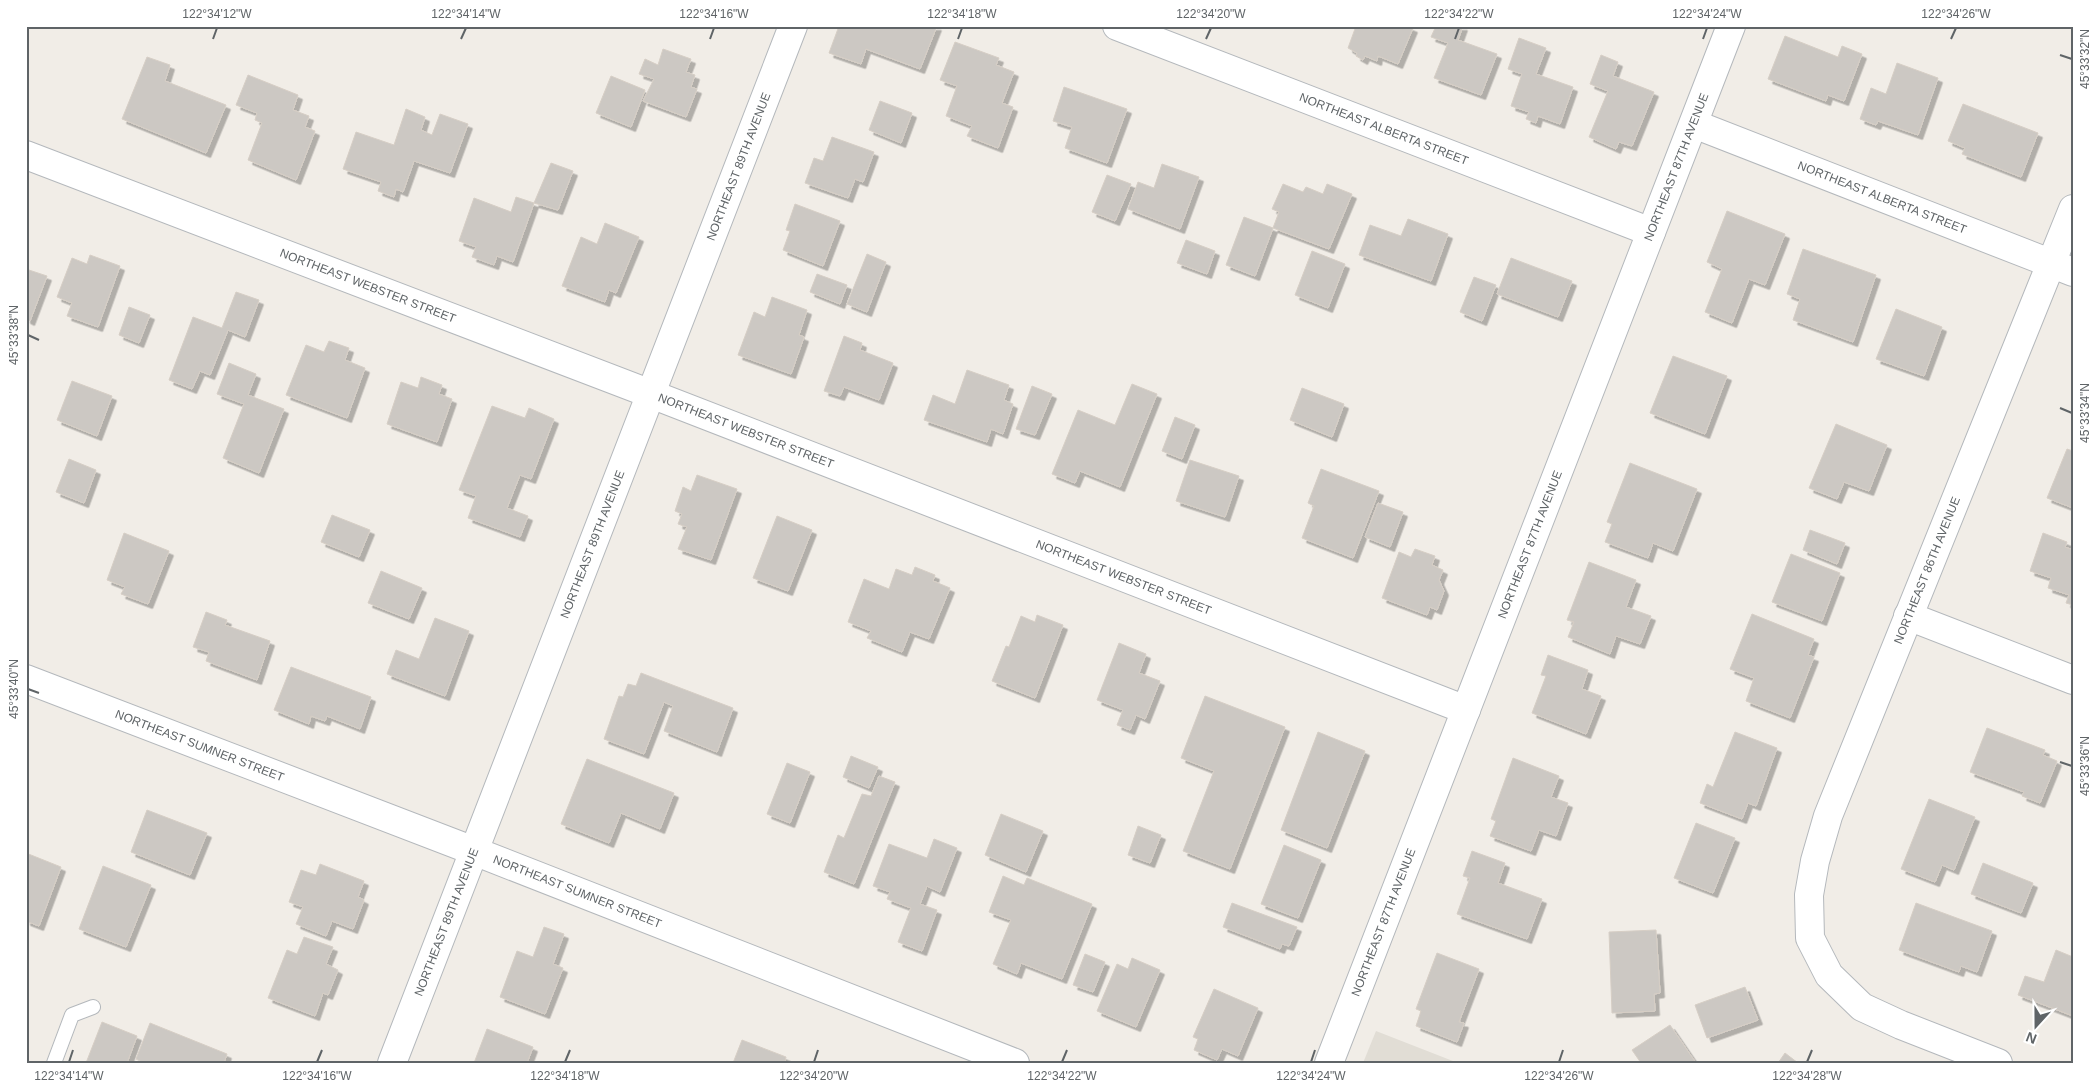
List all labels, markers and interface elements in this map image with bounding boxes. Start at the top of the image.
text: 122°34'12"W [182,7,252,21]
text: 122°34'14"W [431,7,501,21]
text: 122°34'16"W [679,7,749,21]
text: 122°34'18"W [927,7,997,21]
text: 122°34'20"W [1176,7,1246,21]
text: 122°34'22"W [1424,7,1494,21]
text: 122°34'24"W [1672,7,1742,21]
text: 122°34'26"W [1921,7,1991,21]
text: 45°33'32"N [2078,29,2092,89]
street label: NORTHEAST ALBERTA STREET [1297,90,1471,168]
street label: NORTHEAST 89TH AVENUE [704,91,774,243]
street label: NORTHEAST 87TH AVENUE [1641,91,1711,243]
street label: NORTHEAST ALBERTA STREET [1796,158,1969,237]
street label: NORTHEAST WEBSTER STREET [278,246,458,326]
text: 45°33'38"N [7,305,21,365]
text: 45°33'34"N [2078,383,2092,443]
street label: NORTHEAST WEBSTER STREET [656,390,836,471]
street label: NORTHEAST 89TH AVENUE [558,468,627,620]
street label: NORTHEAST 87TH AVENUE [1495,469,1565,621]
street label: NORTHEAST 86TH AVENUE [1891,495,1963,646]
street label: NORTHEAST WEBSTER STREET [1034,537,1214,618]
text: 45°33'40"N [7,659,21,719]
street label: NORTHEAST SUMNER STREET [113,707,287,785]
text: 45°33'36"N [2078,736,2092,796]
street label: NORTHEAST 89TH AVENUE [412,846,481,998]
street label: NORTHEAST 87TH AVENUE [1349,846,1419,998]
street label: NORTHEAST SUMNER STREET [491,852,664,931]
north arrow [2012,1002,2062,1052]
text: N [2024,1029,2039,1047]
text: 122°34'14"W [34,1069,104,1083]
text: 122°34'16"W [282,1069,352,1083]
text: 122°34'18"W [530,1069,600,1083]
text: 122°34'20"W [779,1069,849,1083]
text: 122°34'22"W [1027,1069,1097,1083]
text: 122°34'24"W [1276,1069,1346,1083]
text: 122°34'26"W [1524,1069,1594,1083]
text: 122°34'28"W [1772,1069,1842,1083]

